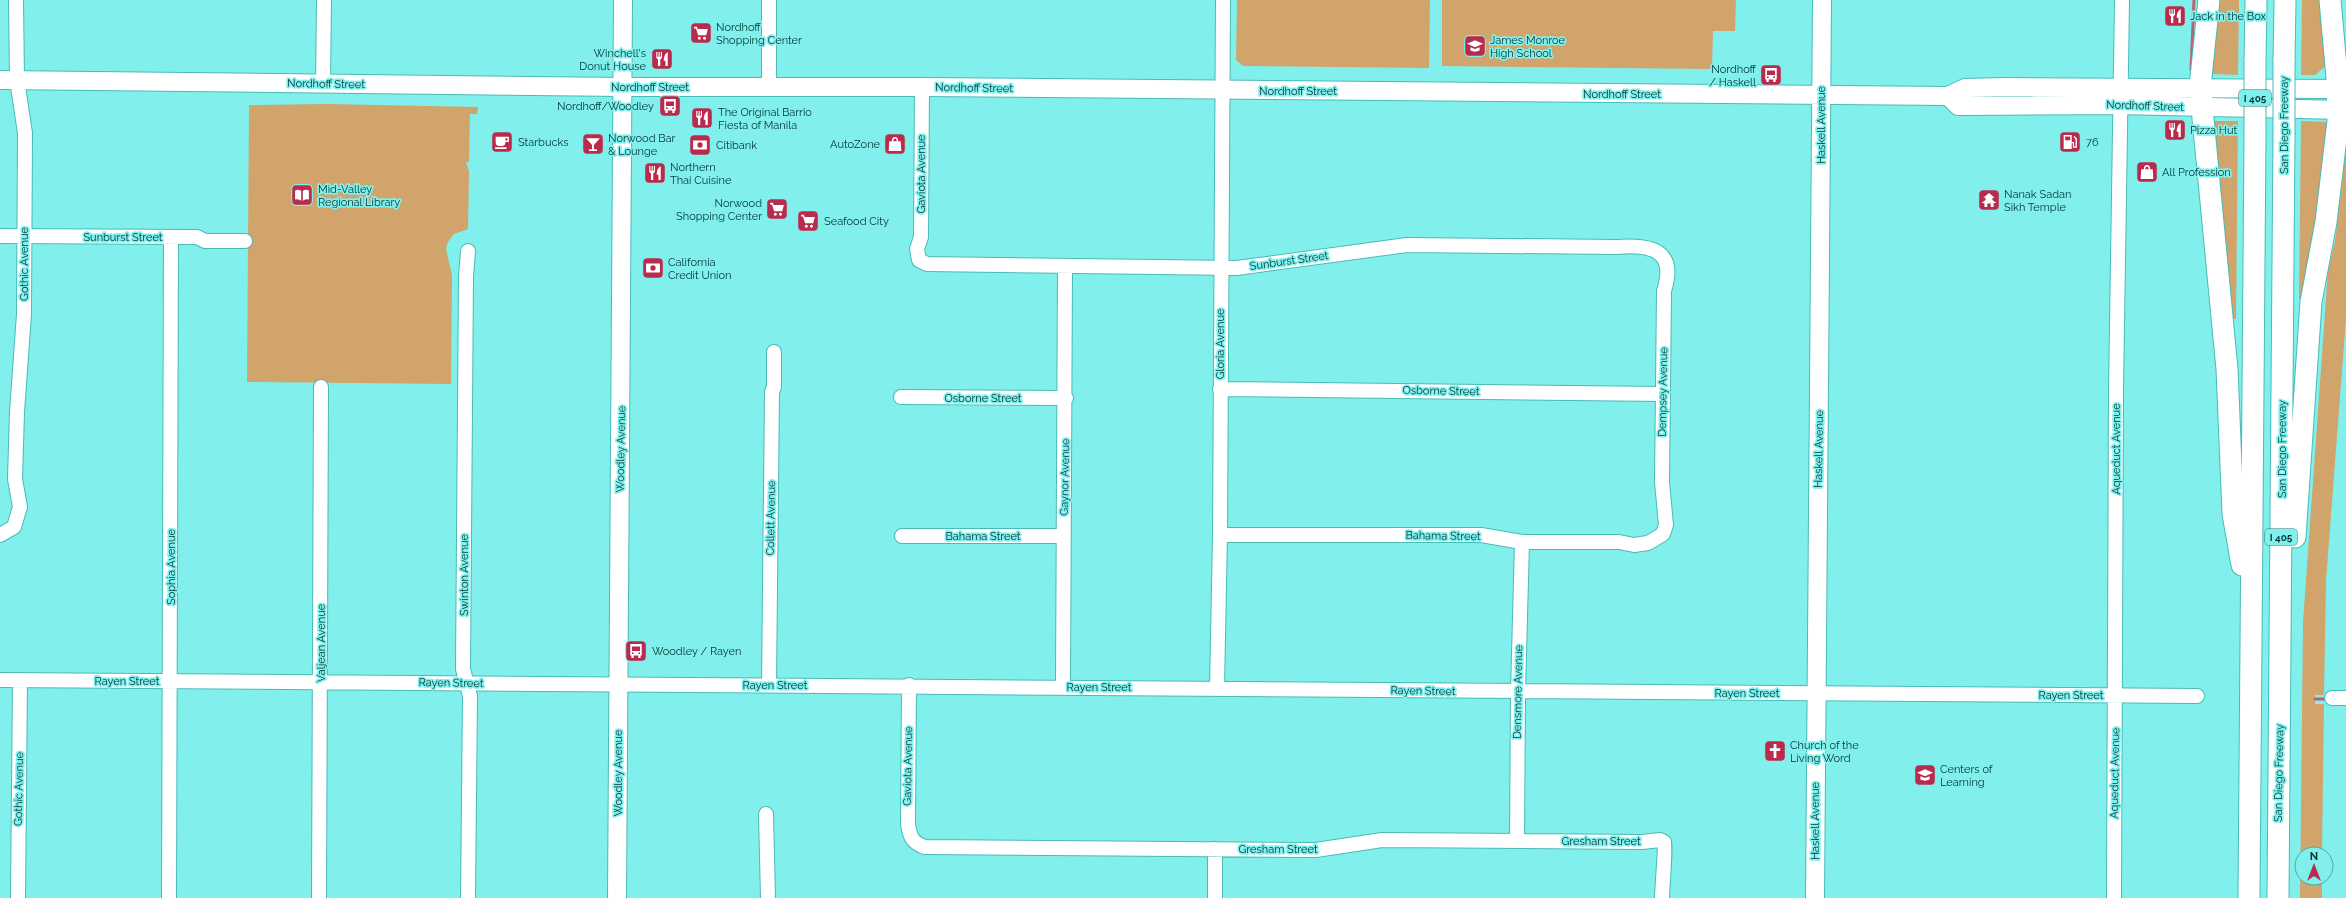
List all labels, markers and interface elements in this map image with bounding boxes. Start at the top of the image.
restaurant icon: Jack in the Box [2162,3,2188,29]
place label: Jack in the Box [2190,10,2266,23]
supermarket icon: Nordhoff Shopping Center [688,20,714,46]
place label: Nordhoff Shopping Center [716,21,802,47]
school or university icon: James Monroe High School [1462,33,1488,59]
place label: James Monroe High School [1490,34,1566,60]
restaurant icon: Winchell's Donut House [649,46,675,72]
place label: Winchell's Donut House [579,47,647,73]
bus stop icon: Nordhoff / Haskell [1758,62,1784,88]
place label: Nordhoff / Haskell [1709,63,1757,89]
street label: San Diego Freeway [2278,76,2291,174]
street label: Nordhoff Street [287,77,365,91]
street label: Nordhoff Street [611,81,689,94]
street label: Nordhoff Street [935,81,1013,95]
street label: Nordhoff Street [1259,85,1337,98]
street label: Haskell Avenue [1815,85,1828,164]
street label: Nordhoff Street [1583,88,1661,101]
road number: I 405 [2239,90,2271,106]
bus stop icon: Nordhoff/Woodley [657,93,683,119]
street label: Nordhoff Street [2106,98,2184,114]
place label: Nordhoff/Woodley [557,100,654,113]
restaurant icon: The Original Barrio Fiesta of Manila [689,105,715,131]
place label: The Original Barrio Fiesta of Manila [718,106,812,132]
restaurant icon: Pizza Hut [2162,117,2188,143]
place label: Pizza Hut [2190,124,2238,137]
cafe icon: Starbucks [489,129,515,155]
fuel station icon: 76 [2057,129,2083,155]
bar icon: Norwood Bar & Lounge [580,131,606,157]
shop icon: AutoZone [882,131,908,157]
place label: Norwood Bar & Lounge [608,132,676,158]
bank icon: Citibank [687,132,713,158]
street label: Gaviota Avenue [915,134,928,214]
place label: Starbucks [518,136,569,149]
place label: 76 [2086,136,2099,149]
place label: AutoZone [830,138,881,151]
place label: Citibank [716,139,757,152]
shop icon: All Profession [2134,159,2160,185]
restaurant icon: Northern Thai Cuisine [642,160,668,186]
place label: Northern Thai Cuisine [670,161,732,187]
place label: All Profession [2162,166,2231,179]
library icon: Mid-Valley Regional Library [289,182,315,208]
place label: Mid-Valley Regional Library [318,183,400,209]
temple icon: Nanak Sadan Sikh Temple [1976,187,2002,213]
place label: Nanak Sadan Sikh Temple [2004,188,2071,214]
supermarket icon: Norwood Shopping Center [764,196,790,222]
place label: Norwood Shopping Center [676,197,762,223]
supermarket icon: Seafood City [795,208,821,234]
place label: Seafood City [824,215,889,228]
street label: Gothic Avenue [18,226,31,301]
street label: Sunburst Street [83,231,163,244]
street label: Sunburst Street [1249,249,1329,273]
bank icon: California Credit Union [640,255,666,281]
place label: California Credit Union [668,256,731,282]
street label: Gloria Avenue [1214,308,1227,379]
street label: Dempsey Avenue [1656,347,1670,437]
street label: Osborne Street [1402,384,1480,398]
street label: Osborne Street [945,392,1022,405]
street label: San Diego Freeway [2276,400,2289,498]
street label: Aqueduct Avenue [2110,403,2123,495]
street label: Woodley Avenue [614,405,628,492]
street label: Haskell Avenue [1812,409,1826,488]
street label: Gaynor Avenue [1058,438,1072,516]
street label: Collett Avenue [764,480,778,556]
street label: Sophia Avenue [165,529,178,605]
street label: Bahama Street [1405,529,1481,543]
road number: I 405 [2265,529,2297,545]
street label: Bahama Street [945,530,1021,543]
street label: Swinton Avenue [458,534,471,616]
street label: Valjean Avenue [315,603,328,682]
bus stop icon: Woodley / Rayen [623,638,649,664]
street label: Densmore Avenue [1511,644,1525,739]
place label: Woodley / Rayen [652,645,741,658]
street label: Rayen Street [95,675,160,688]
street label: Rayen Street [418,676,484,690]
street label: Rayen Street [743,679,808,692]
street label: Rayen Street [1067,681,1132,694]
street label: Rayen Street [1390,684,1456,698]
street label: Rayen Street [1715,687,1780,700]
street label: Rayen Street [2039,689,2104,702]
street label: San Diego Freeway [2272,724,2286,822]
street label: Gaviota Avenue [901,726,915,806]
street label: Aqueduct Avenue [2108,727,2122,819]
street label: Woodley Avenue [612,729,625,816]
church icon: Church of the Living Word [1762,738,1788,764]
place label: Church of the Living Word [1790,739,1859,765]
street label: Gothic Avenue [12,751,26,826]
school or university icon: Centers of Learning [1912,762,1938,788]
place label: Centers of Learning [1940,763,1993,789]
street label: Haskell Avenue [1809,781,1822,860]
street label: Gresham Street [1561,835,1641,848]
street label: Gresham Street [1238,843,1318,856]
north arrow [2294,846,2334,886]
text: N [2310,850,2318,863]

